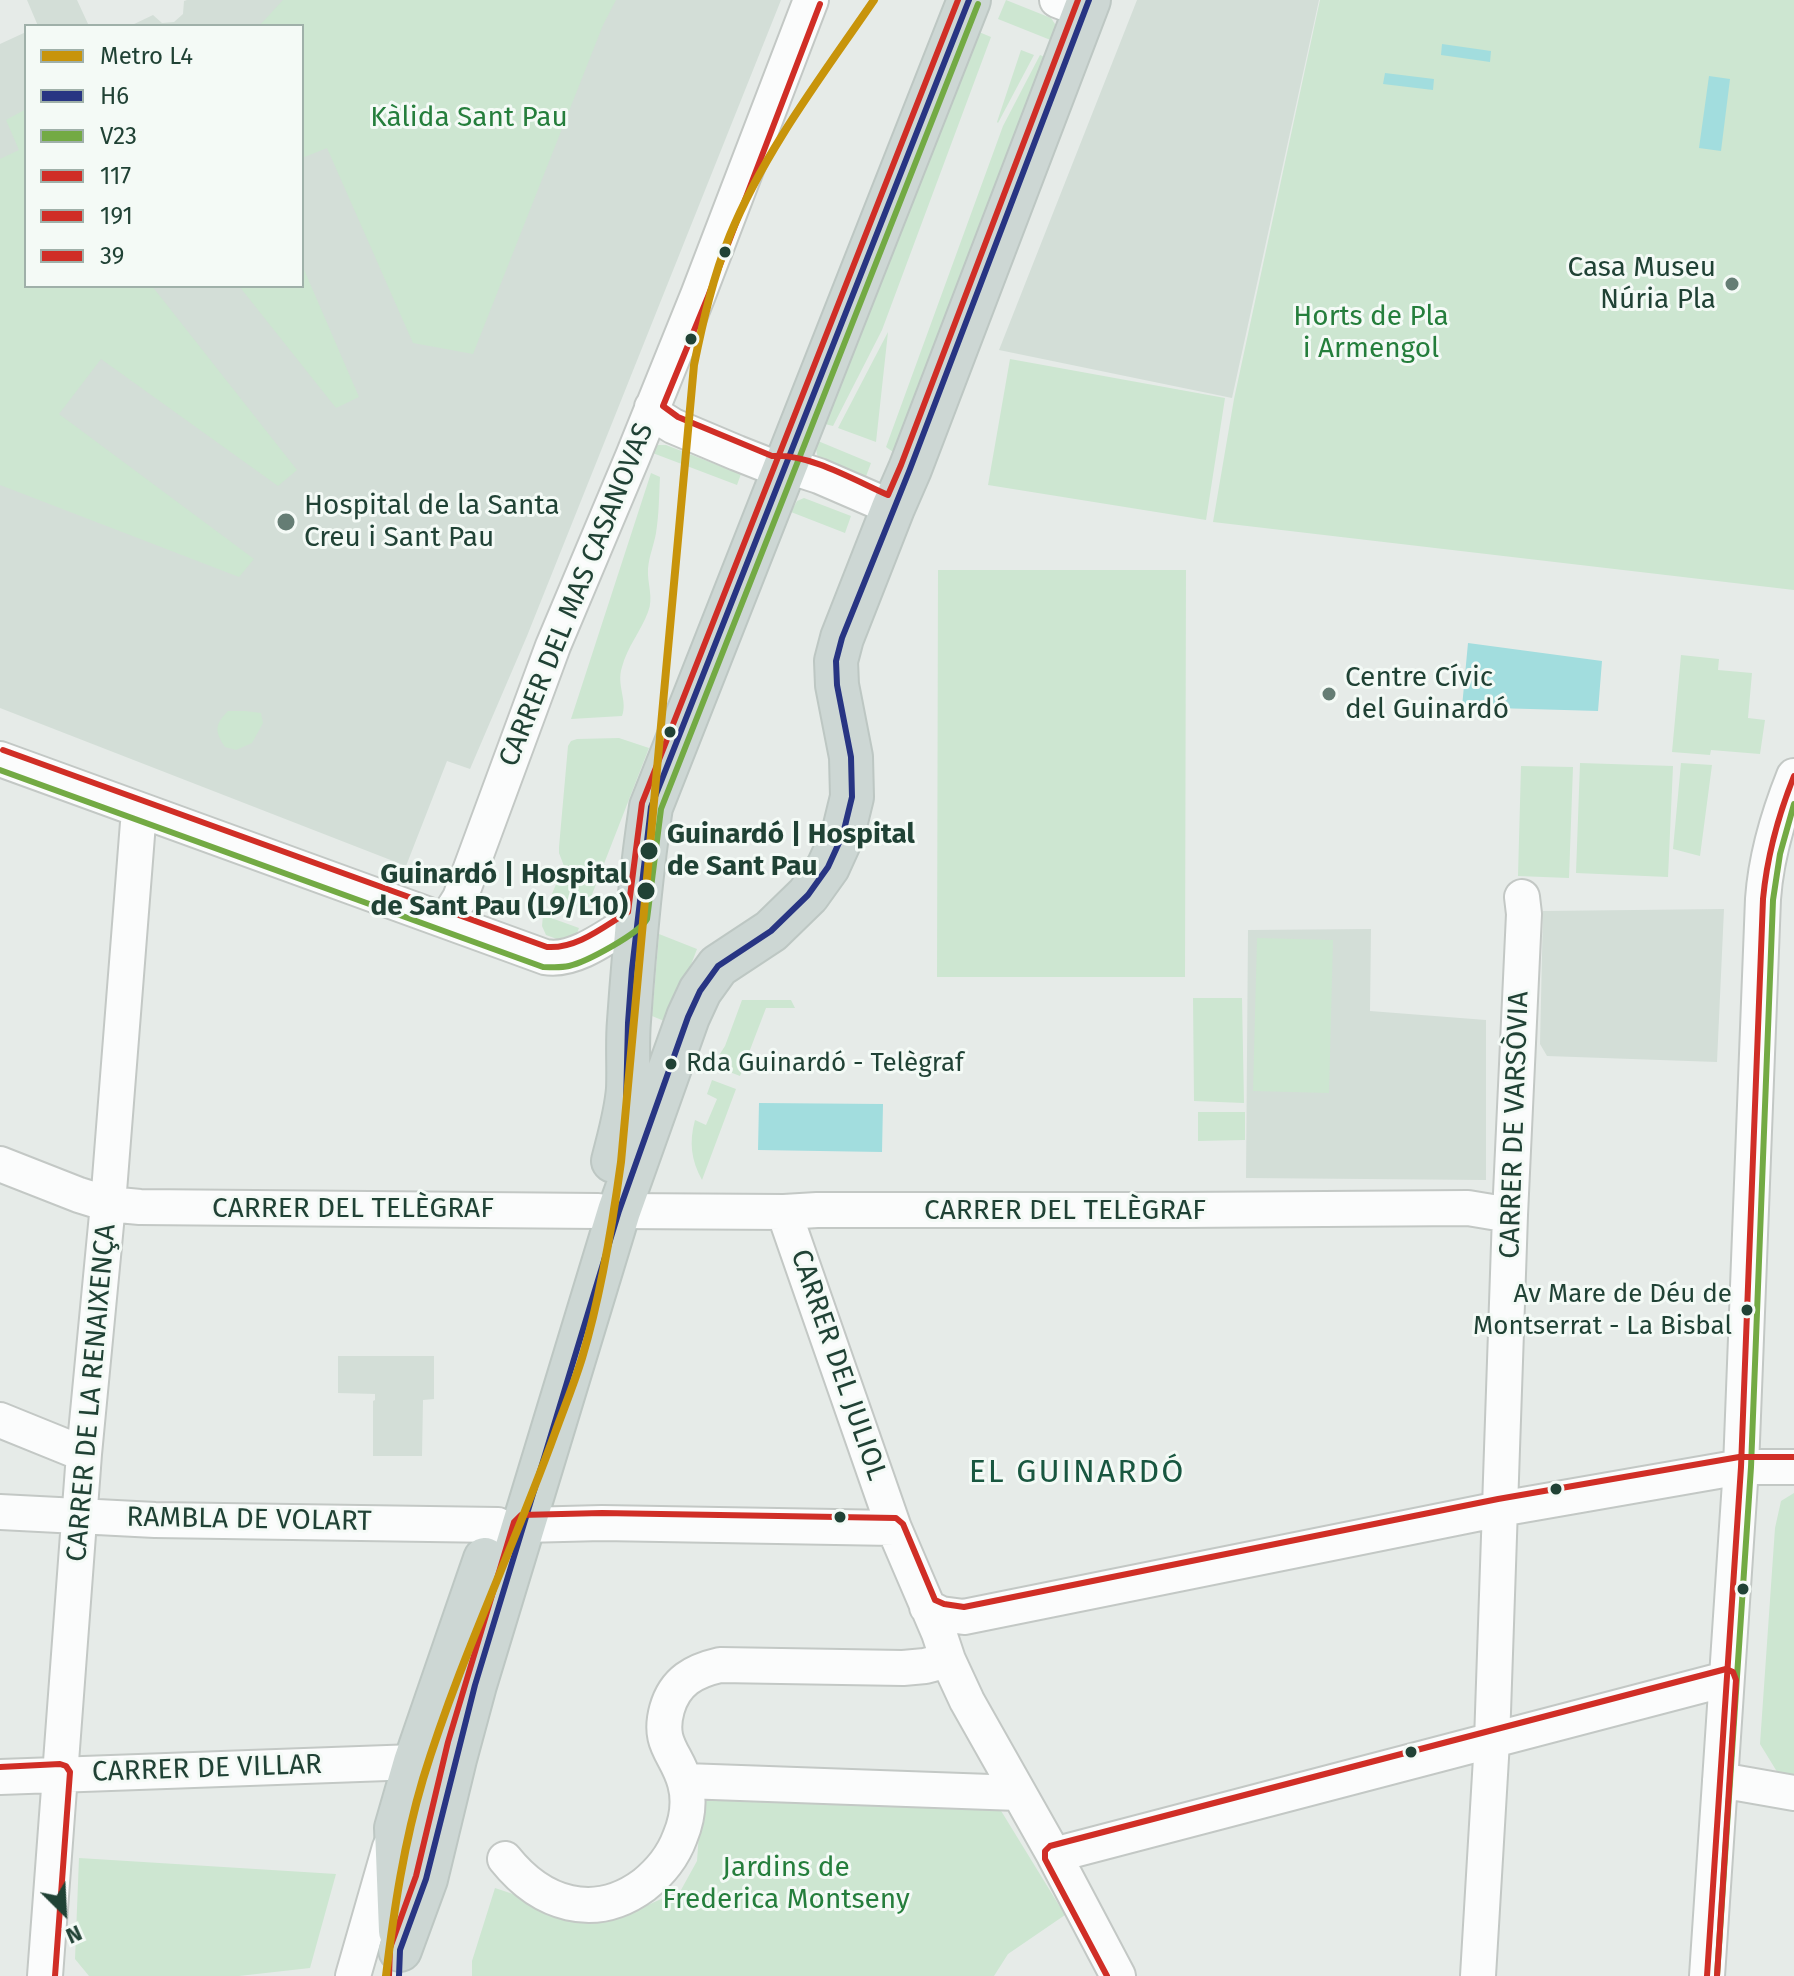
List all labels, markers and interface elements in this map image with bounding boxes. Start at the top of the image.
legend [24,24,304,288]
text: Metro L4 [100,42,193,70]
text: H6 [100,82,129,110]
park label: Kàlida Sant Pau [370,101,568,135]
text: V23 [100,122,137,150]
text: 117 [100,162,131,190]
text: 191 [100,202,133,230]
text: 39 [100,242,124,270]
unlabelled marker [717,244,733,260]
place label: Casa Museu Núria Pla [1567,251,1716,317]
marker: Casa Museu Núria Pla [1723,275,1741,293]
park label: Horts de Pla i Armengol [1293,300,1449,366]
unlabelled marker [683,331,699,347]
street label: CARRER DEL MAS CASANOVAS [493,418,661,772]
place label: Hospital de la Santa Creu i Sant Pau [304,489,560,555]
marker: Hospital de la Santa Creu i Sant Pau [275,511,297,533]
place label: Centre Cívic del Guinardó [1345,661,1509,727]
marker: Centre Cívic del Guinardó [1320,685,1338,703]
unlabelled marker [662,724,678,740]
place label: Guinardó | Hospital de Sant Pau [667,818,915,884]
marker: Guinardó | Hospital de Sant Pau [638,840,660,862]
place label: Guinardó | Hospital de Sant Pau (L9/L10) [370,858,628,924]
marker: Guinardó | Hospital de Sant Pau (L9/L10) [635,880,657,902]
street label: CARRER DE VARSÒVIA [1494,991,1536,1259]
place label: Rda Guinardó - Telègraf [686,1048,964,1080]
marker: Rda Guinardó - Telègraf [663,1056,679,1072]
street label: CARRER DEL TELÈGRAF [212,1192,494,1226]
street label: CARRER DEL TELÈGRAF [924,1194,1206,1228]
street label: CARRER DE LA RENAIXENÇA [60,1223,124,1563]
street label: CARRER DEL JULIOL [783,1245,893,1485]
place label: Av Mare de Déu de Montserrat - La Bisbal [1473,1279,1732,1340]
marker: Av Mare de Déu de Montserrat - La Bisbal [1739,1302,1755,1318]
district label: EL GUINARDÓ [969,1454,1185,1492]
unlabelled marker [1548,1481,1564,1497]
street label: RAMBLA DE VOLART [126,1501,372,1539]
unlabelled marker [832,1509,848,1525]
unlabelled marker [1735,1581,1751,1597]
unlabelled marker [1403,1744,1419,1760]
street label: CARRER DE VILLAR [91,1748,323,1790]
park label: Jardins de Frederica Montseny [662,1851,910,1917]
north arrow [24,1872,104,1952]
text: N [62,1919,86,1950]

